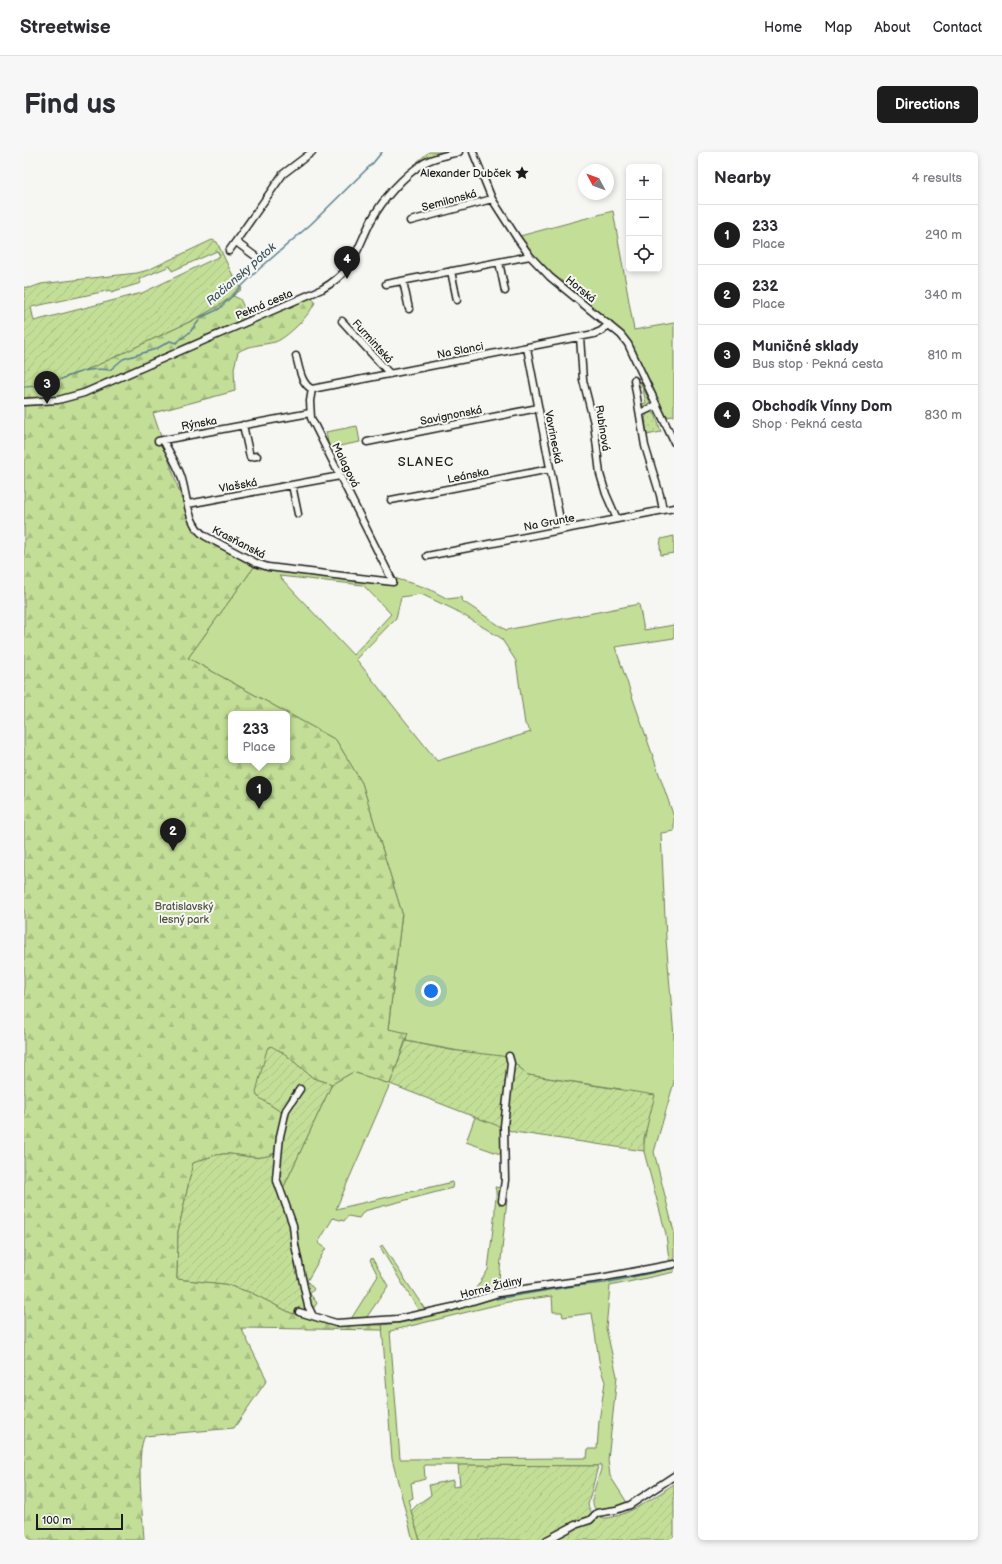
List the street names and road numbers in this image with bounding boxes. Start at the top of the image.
street label: Semilonská [420,187,478,214]
street label: Horská [563,273,598,305]
street label: Pekná cesta [234,287,295,322]
street label: Furmintská [350,317,396,366]
street label: Na Slanci [436,340,484,361]
street label: Savignonská [419,403,483,428]
street label: Rubínová [592,404,613,452]
street label: Vavrinecká [542,409,565,465]
street label: Rýnska [180,414,218,433]
street label: Malagová [329,441,362,490]
street label: Leánska [446,465,490,486]
street label: Vlašská [218,476,258,495]
street label: Na Grunte [523,511,576,534]
street label: Krasňanská [210,523,268,561]
street label: Horné Židiny [459,1273,523,1301]

